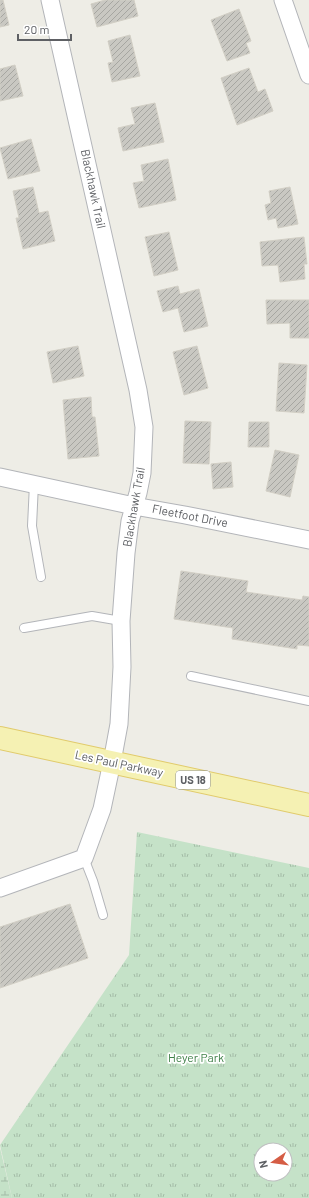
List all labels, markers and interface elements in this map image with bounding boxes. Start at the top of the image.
scale bar [18,16,71,42]
text: 20 m [24,22,50,36]
street label: Blackhawk Trail [79,148,109,230]
street label: Blackhawk Trail [119,466,147,548]
street label: Fleetfoot Drive [151,501,229,529]
street label: Les Paul Parkway [74,747,165,779]
road number: US 18 [176,771,210,789]
park label: Heyer Park [168,1050,224,1064]
north arrow [253,1142,293,1182]
text: N [256,1159,270,1169]

